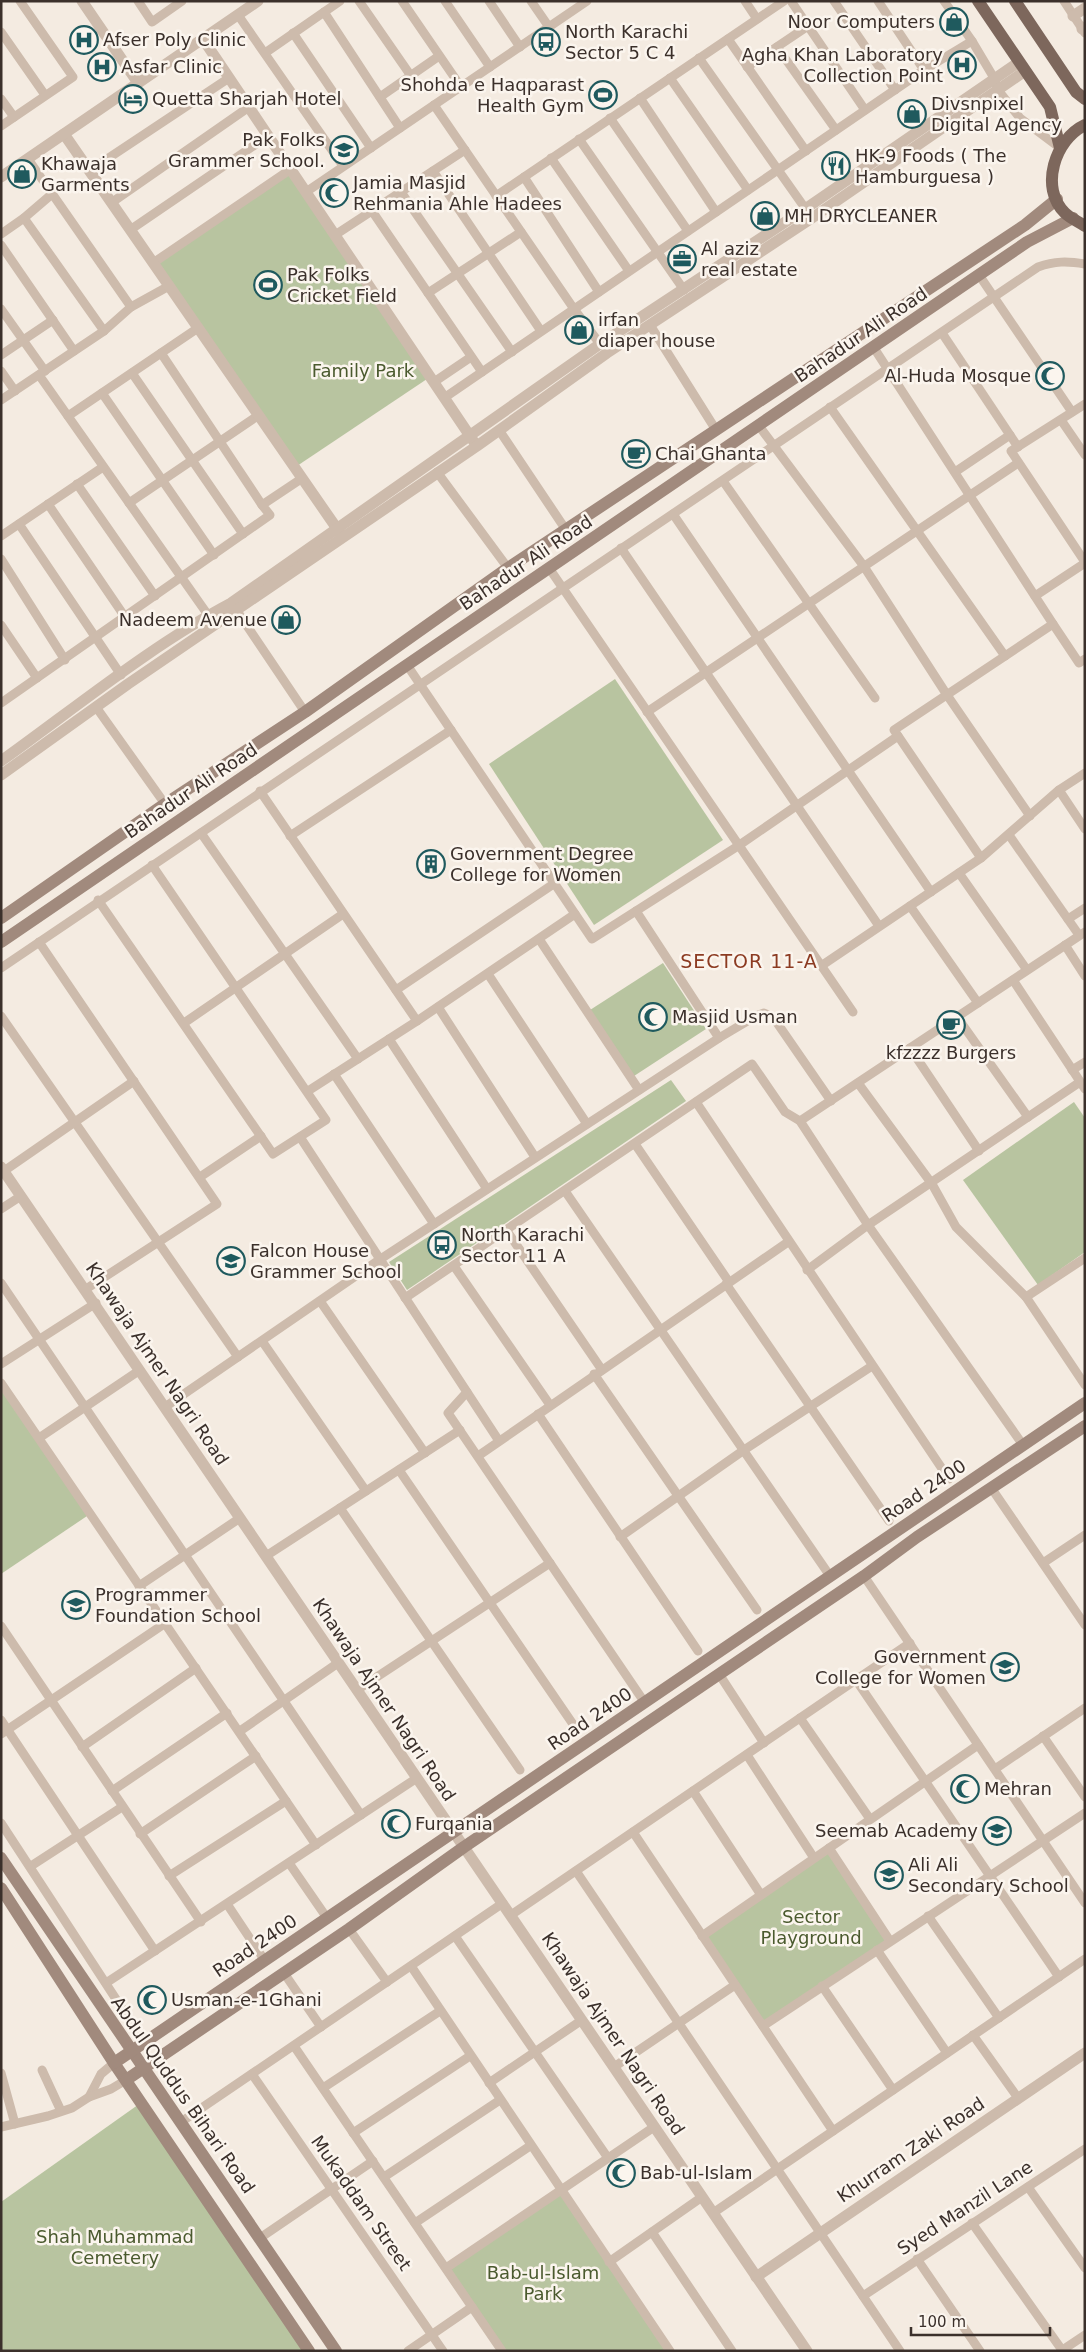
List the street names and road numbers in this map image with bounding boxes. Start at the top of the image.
street label: Bahadur Ali Road [791,283,931,387]
street label: Bahadur Ali Road [456,511,596,615]
street label: Bahadur Ali Road [121,739,261,843]
street label: Khawaja Ajmer Nagri Road [82,1258,233,1469]
street label: Road 2400 [878,1455,970,1526]
street label: Khawaja Ajmer Nagri Road [309,1594,460,1805]
street label: Road 2400 [544,1683,636,1754]
street label: Road 2400 [209,1910,301,1981]
street label: Khawaja Ajmer Nagri Road [538,1928,689,2139]
street label: Abdul Quddus Bihari Road [107,1992,259,2197]
street label: Khurram Zaki Road [833,2092,988,2207]
street label: Mukaddam Street [307,2131,416,2274]
street label: Syed Manzil Lane [893,2156,1036,2259]

